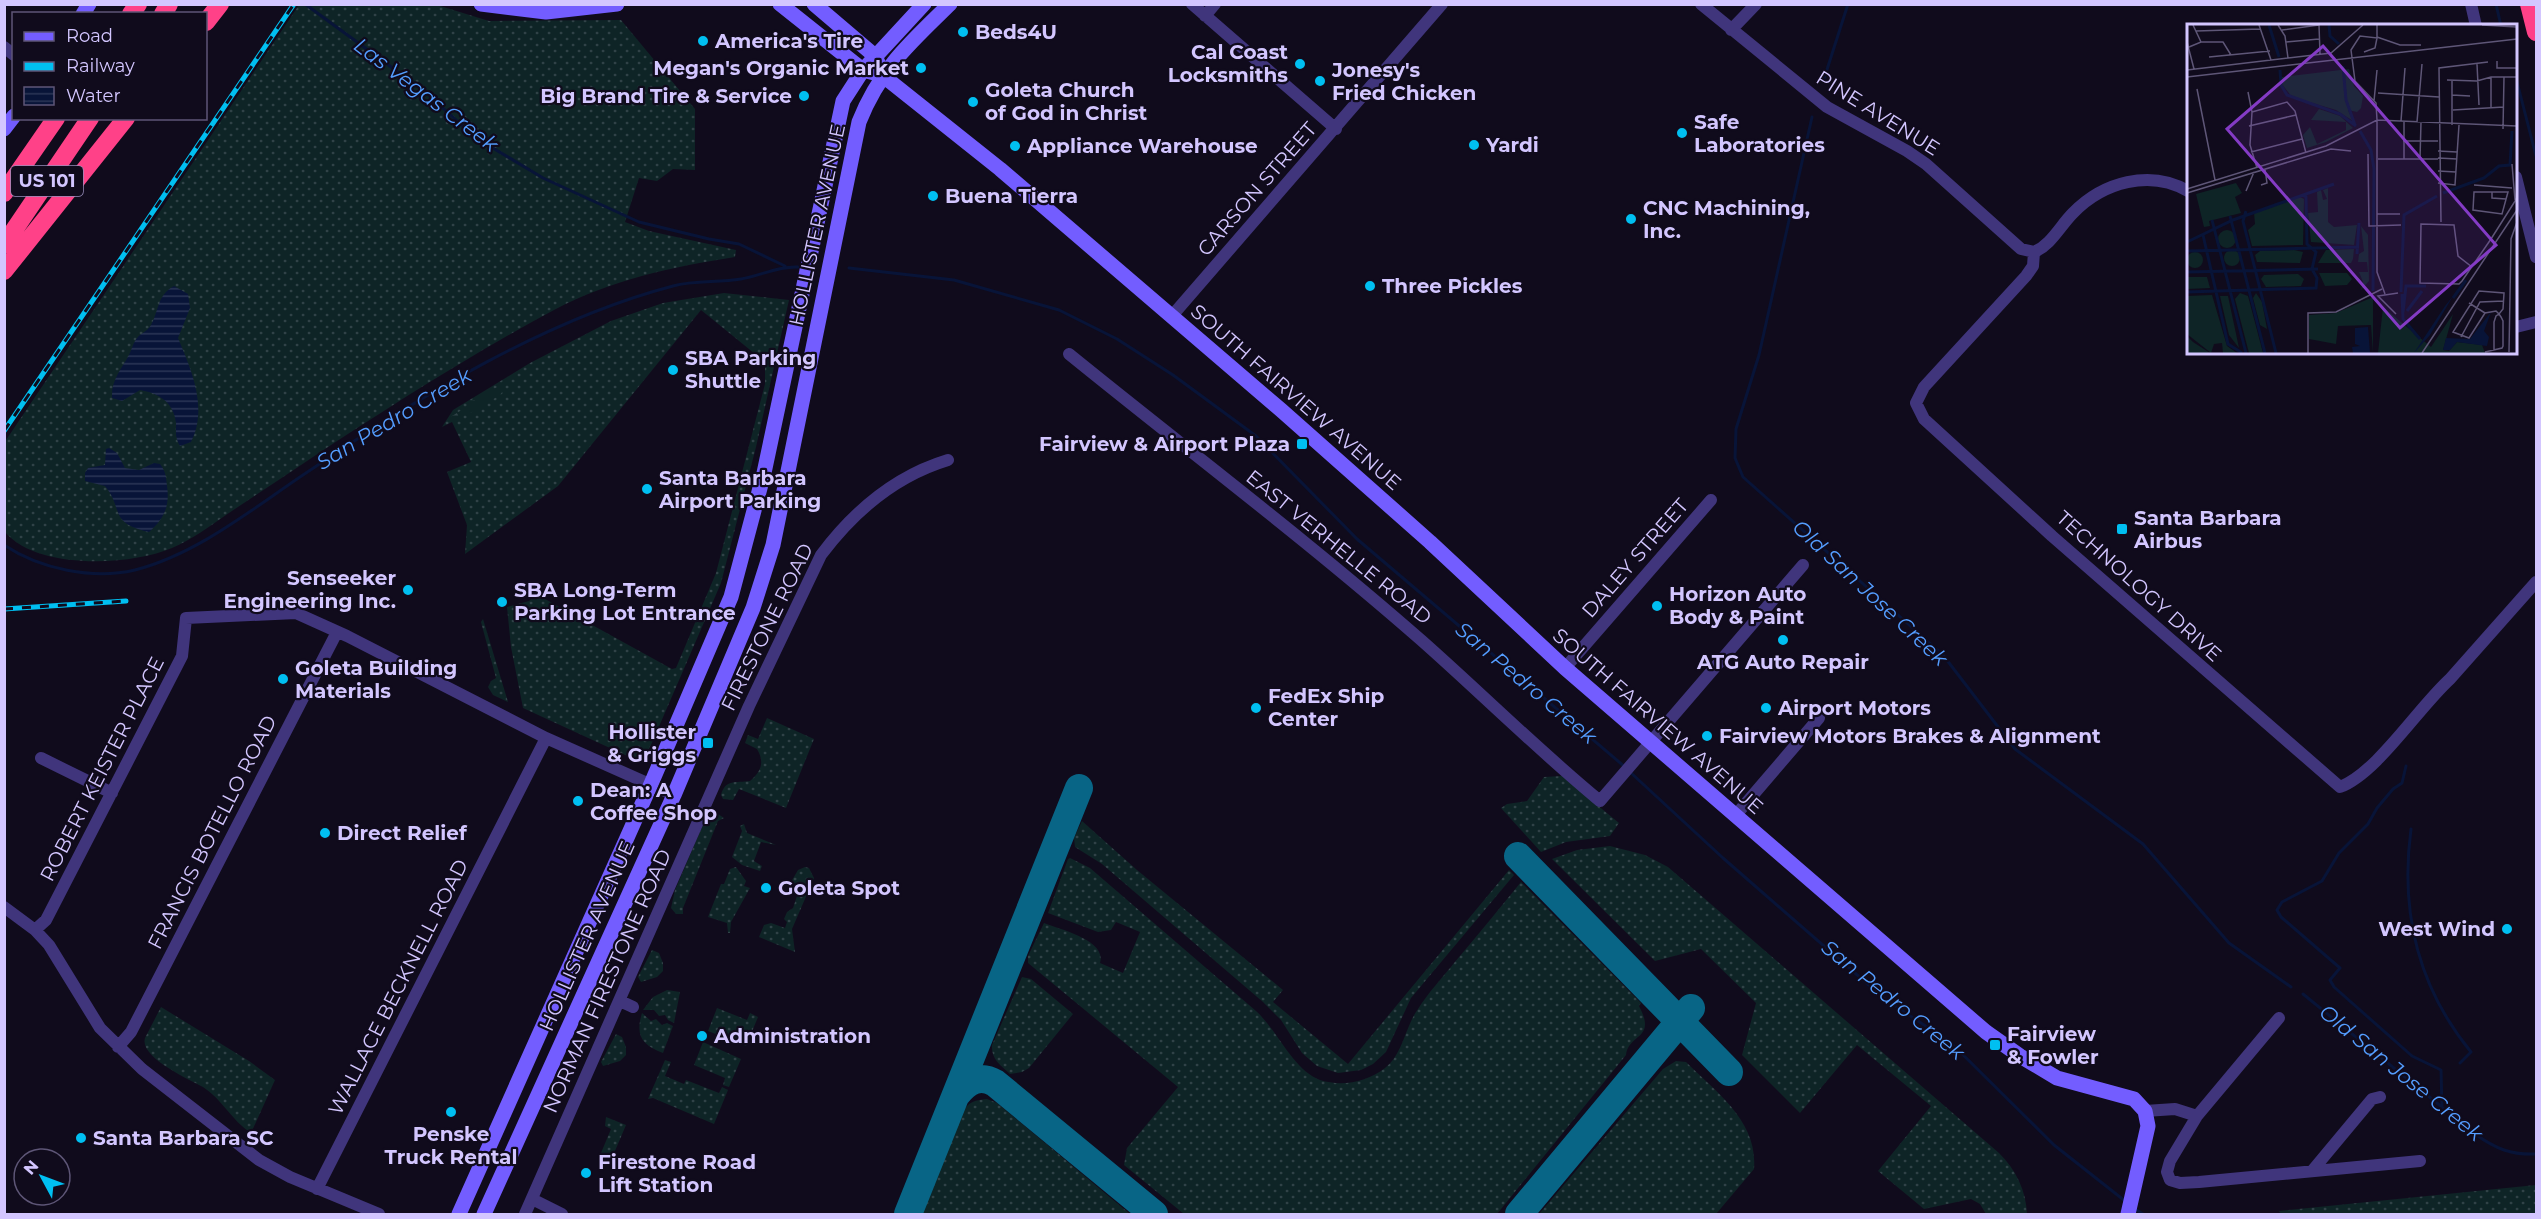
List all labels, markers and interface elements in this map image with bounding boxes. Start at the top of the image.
legend [12,12,207,120]
place label: Beds4U [975,20,1057,44]
inset map [2187,24,2517,354]
text: Road [66,25,113,47]
marker: Beds4U [956,25,970,39]
place label: America's Tire [714,29,863,53]
water label: Las Vegas Creek [349,32,504,158]
marker: America's Tire [696,34,710,48]
place label: Cal Coast Locksmiths [1168,40,1288,87]
text: Railway [66,55,135,77]
place label: Megan's Organic Market [653,56,909,80]
marker: Cal Coast Locksmiths [1293,57,1307,71]
place label: Jonesy's Fried Chicken [1331,58,1476,105]
marker: Megan's Organic Market [914,61,928,75]
street label: PINE AVENUE [1812,65,1944,161]
marker: Jonesy's Fried Chicken [1313,74,1327,88]
place label: Goleta Church of God in Christ [985,78,1148,125]
place label: Big Brand Tire & Service [540,84,792,108]
text: Water [66,85,121,107]
marker: Big Brand Tire & Service [797,89,811,103]
marker: Goleta Church of God in Christ [966,95,980,109]
place label: Safe Laboratories [1694,110,1825,157]
street label: CARSON STREET [1192,117,1322,261]
street label: HOLLISTER AVENUE [784,122,850,328]
marker: Safe Laboratories [1675,126,1689,140]
place label: Yardi [1485,133,1539,157]
place label: Appliance Warehouse [1026,134,1258,158]
marker: Yardi [1467,138,1481,152]
marker: Appliance Warehouse [1008,139,1022,153]
road number: US 101 [11,166,83,196]
place label: Buena Tierra [945,184,1078,208]
marker: Buena Tierra [926,189,940,203]
place label: CNC Machining, Inc. [1643,196,1810,243]
marker: CNC Machining, Inc. [1624,212,1638,226]
place label: Three Pickles [1382,274,1523,298]
marker: Three Pickles [1363,279,1377,293]
street label: SOUTH FAIRVIEW AVENUE [1186,299,1406,495]
place label: SBA Parking Shuttle [685,346,816,393]
water label: San Pedro Creek [312,362,477,475]
marker: SBA Parking Shuttle [666,363,680,377]
place label: Fairview & Airport Plaza [1039,432,1290,456]
marker: Fairview & Airport Plaza [1295,437,1309,451]
street label: EAST VERHELLE ROAD [1241,465,1437,629]
place label: Santa Barbara Airport Parking [658,466,821,513]
marker: Santa Barbara Airport Parking [640,482,654,496]
street label: DALEY STREET [1577,493,1694,622]
street label: TECHNOLOGY DRIVE [2052,506,2226,666]
place label: Santa Barbara Airbus [2133,506,2282,553]
water label: Old San Jose Creek [1788,514,1954,672]
marker: Santa Barbara Airbus [2115,522,2129,536]
street label: FIRESTONE ROAD [716,539,818,715]
place label: Senseeker Engineering Inc. [223,566,396,613]
place label: SBA Long-Term Parking Lot Entrance [514,578,736,625]
place label: Horizon Auto Body & Paint [1669,582,1806,629]
marker: Senseeker Engineering Inc. [401,583,415,597]
marker: SBA Long-Term Parking Lot Entrance [495,595,509,609]
marker: Horizon Auto Body & Paint [1650,599,1664,613]
water label: San Pedro Creek [1451,616,1603,750]
street label: SOUTH FAIRVIEW AVENUE [1548,623,1768,819]
marker: ATG Auto Repair [1776,633,1790,647]
place label: ATG Auto Repair [1696,650,1869,674]
street label: ROBERT KEISTER PLACE [35,653,169,885]
place label: Goleta Building Materials [295,656,457,703]
marker: Goleta Building Materials [276,672,290,686]
place label: FedEx Ship Center [1268,684,1384,731]
place label: Airport Motors [1777,696,1931,720]
marker: FedEx Ship Center [1249,701,1263,715]
marker: Airport Motors [1759,701,1773,715]
street label: FRANCIS BOTELLO ROAD [142,711,282,953]
place label: Hollister & Griggs [607,720,696,767]
place label: Fairview Motors Brakes & Alignment [1719,724,2101,748]
marker: Fairview Motors Brakes & Alignment [1700,729,1714,743]
marker: Hollister & Griggs [701,736,715,750]
place label: Dean: A Coffee Shop [590,778,717,825]
marker: Dean: A Coffee Shop [571,794,585,808]
place label: Direct Relief [337,821,468,845]
marker: Direct Relief [318,826,332,840]
street label: HOLLISTER AVENUE [534,837,640,1035]
street label: NORMAN FIRESTONE ROAD [538,846,676,1116]
street label: WALLACE BECKNELL ROAD [323,855,473,1119]
place label: Goleta Spot [778,876,900,900]
marker: Goleta Spot [759,881,773,895]
place label: West Wind [2378,917,2495,941]
marker: West Wind [2500,922,2514,936]
water label: San Pedro Creek [1817,934,1971,1066]
water label: Old San Jose Creek [2315,999,2489,1147]
place label: Fairview & Fowler [2007,1022,2099,1069]
place label: Administration [713,1024,871,1048]
marker: Administration [695,1029,709,1043]
marker: Fairview & Fowler [1988,1038,2002,1052]
marker: Penske Truck Rental [444,1105,458,1119]
place label: Penske Truck Rental [385,1122,517,1169]
place label: Santa Barbara SC [93,1126,274,1150]
marker: Santa Barbara SC [74,1131,88,1145]
north arrow [12,1147,72,1207]
place label: Firestone Road Lift Station [598,1150,756,1197]
text: N [20,1156,42,1179]
marker: Firestone Road Lift Station [579,1166,593,1180]

